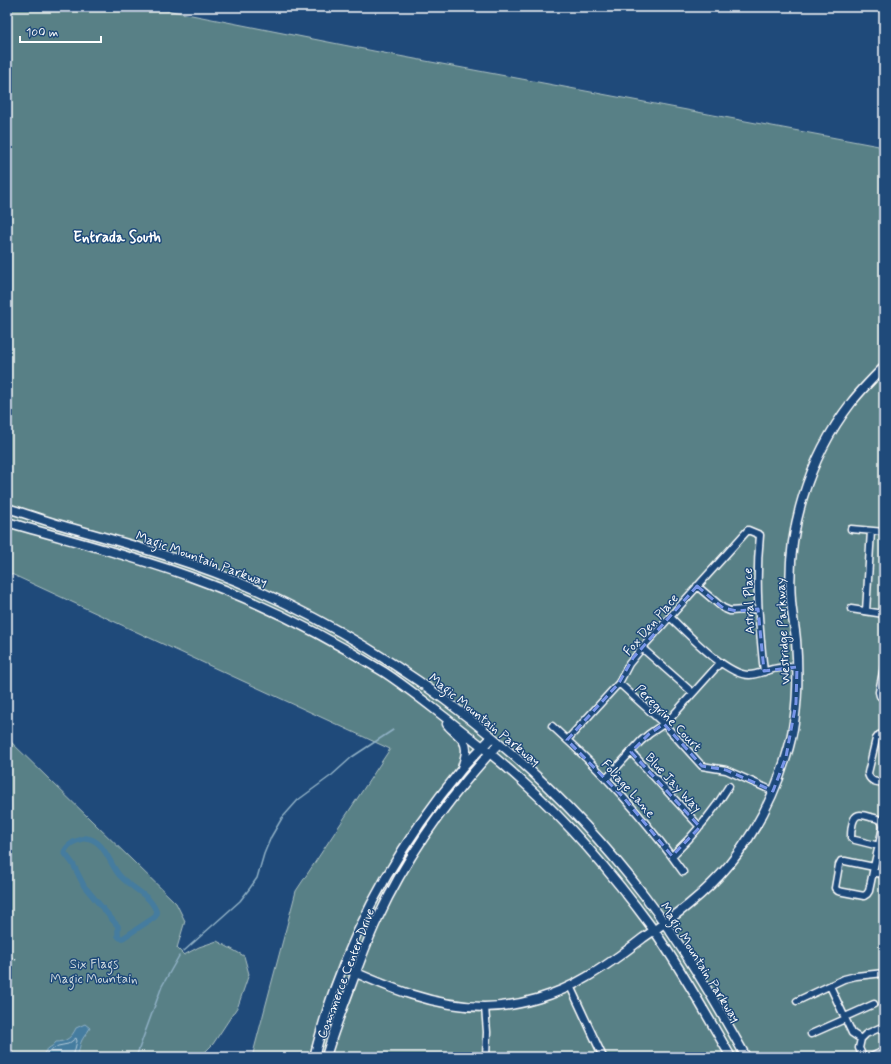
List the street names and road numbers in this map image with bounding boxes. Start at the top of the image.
street label: Magic Mountain Parkway [133,528,270,593]
street label: Astral Place [740,567,759,635]
street label: Westridge Parkway [772,577,796,685]
street label: Fox Den Place [620,590,683,659]
street label: Magic Mountain Parkway [424,670,543,772]
street label: Peregrine Court [630,681,705,756]
street label: Blue Jay Way [641,750,705,816]
street label: Foliage Lane [597,756,659,822]
street label: Magic Mountain Parkway [654,899,744,1027]
street label: Commerce Center Drive [314,906,379,1041]

